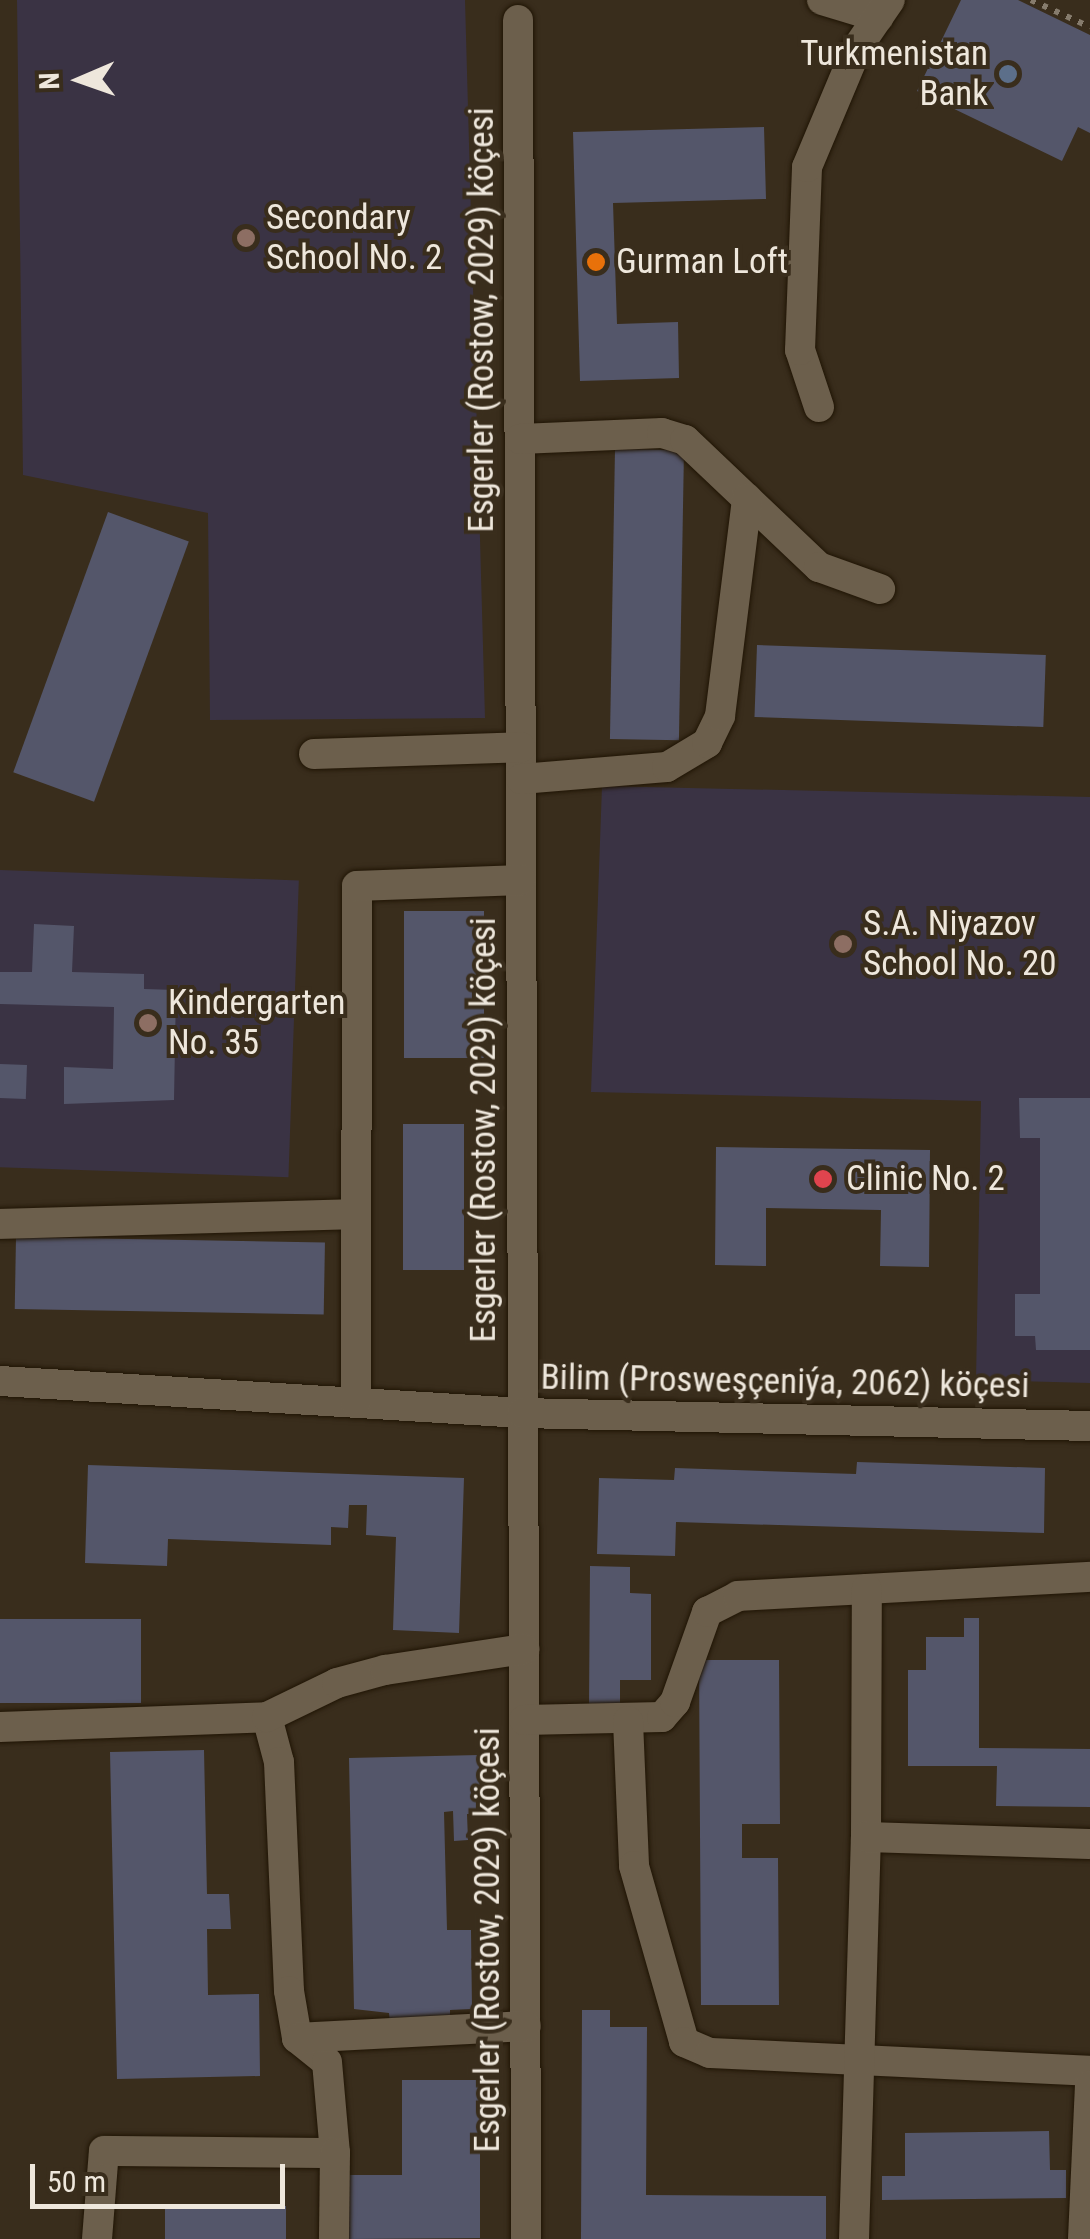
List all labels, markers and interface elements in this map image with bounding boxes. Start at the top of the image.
north arrow [30,30,130,130]
place label: Turkmenistan Bank [800,33,988,115]
marker: Turkmenistan Bank [997,63,1019,85]
text: N [33,72,66,90]
street label: Esgerler (Rostow, 2029) köçesi [461,107,503,533]
place label: Secondary School No. 2 [266,197,442,279]
marker: Secondary School No. 2 [235,227,257,249]
place label: Gurman Loft [616,241,788,283]
marker: Gurman Loft [585,251,607,273]
place label: S.A. Niyazov School No. 20 [863,903,1056,985]
street label: Esgerler (Rostow, 2029) köçesi [463,917,505,1343]
marker: S.A. Niyazov School No. 20 [832,933,854,955]
place label: Kindergarten No. 35 [168,982,345,1064]
marker: Kindergarten No. 35 [137,1012,159,1034]
place label: Clinic No. 2 [846,1158,1005,1200]
marker: Clinic No. 2 [810,1166,836,1192]
street label: Bilim (Prosweşçeniýa, 2062) köçesi [540,1357,1030,1407]
street label: Esgerler (Rostow, 2029) köçesi [467,1727,509,2153]
scale bar [35,2144,290,2206]
text: 50 m [47,2164,106,2199]

